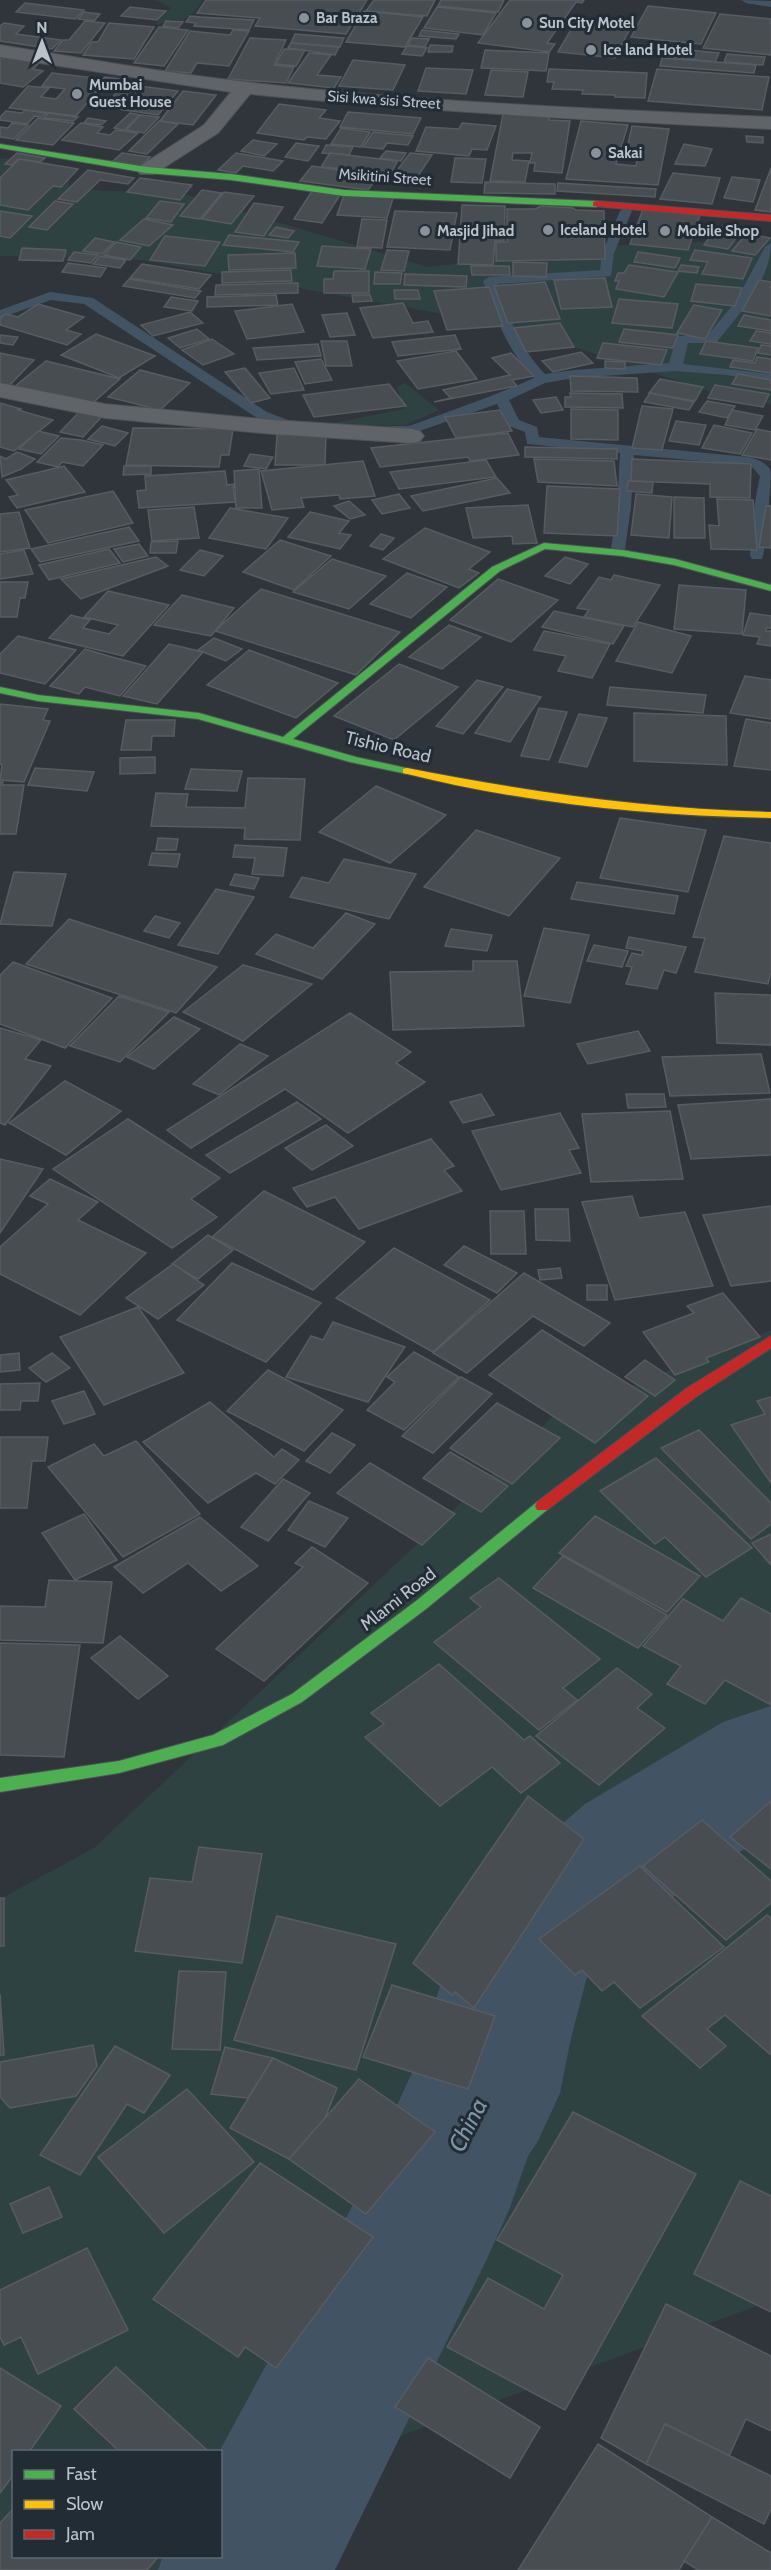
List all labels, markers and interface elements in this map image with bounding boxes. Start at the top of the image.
place label: Bar Braza [316,9,378,27]
marker: Bar Braza [297,11,311,25]
north arrow [12,12,72,72]
place label: Sun City Motel [539,14,635,32]
marker: Sun City Motel [520,16,534,30]
text: N [36,18,48,37]
place label: Ice land Hotel [603,41,693,59]
marker: Ice land Hotel [584,43,598,57]
place label: Mumbai Guest House [89,76,172,111]
marker: Mumbai Guest House [70,87,84,101]
street label: Sisi kwa sisi Street [327,87,441,113]
place label: Sakai [608,144,642,162]
marker: Sakai [589,146,603,160]
street label: Msikitini Street [338,165,432,189]
place label: Iceland Hotel [560,221,646,239]
place label: Masjid Jihad [437,222,514,240]
place label: Mobile Shop [677,222,759,240]
marker: Iceland Hotel [541,223,555,237]
marker: Masjid Jihad [418,224,432,238]
marker: Mobile Shop [658,224,672,238]
street label: Tishio Road [343,726,433,768]
street label: Mlami Road [356,1563,440,1635]
water label: China [442,2093,493,2156]
legend [12,2450,222,2558]
text: Fast [66,2463,97,2485]
text: Slow [66,2493,103,2515]
text: Jam [65,2523,95,2545]

